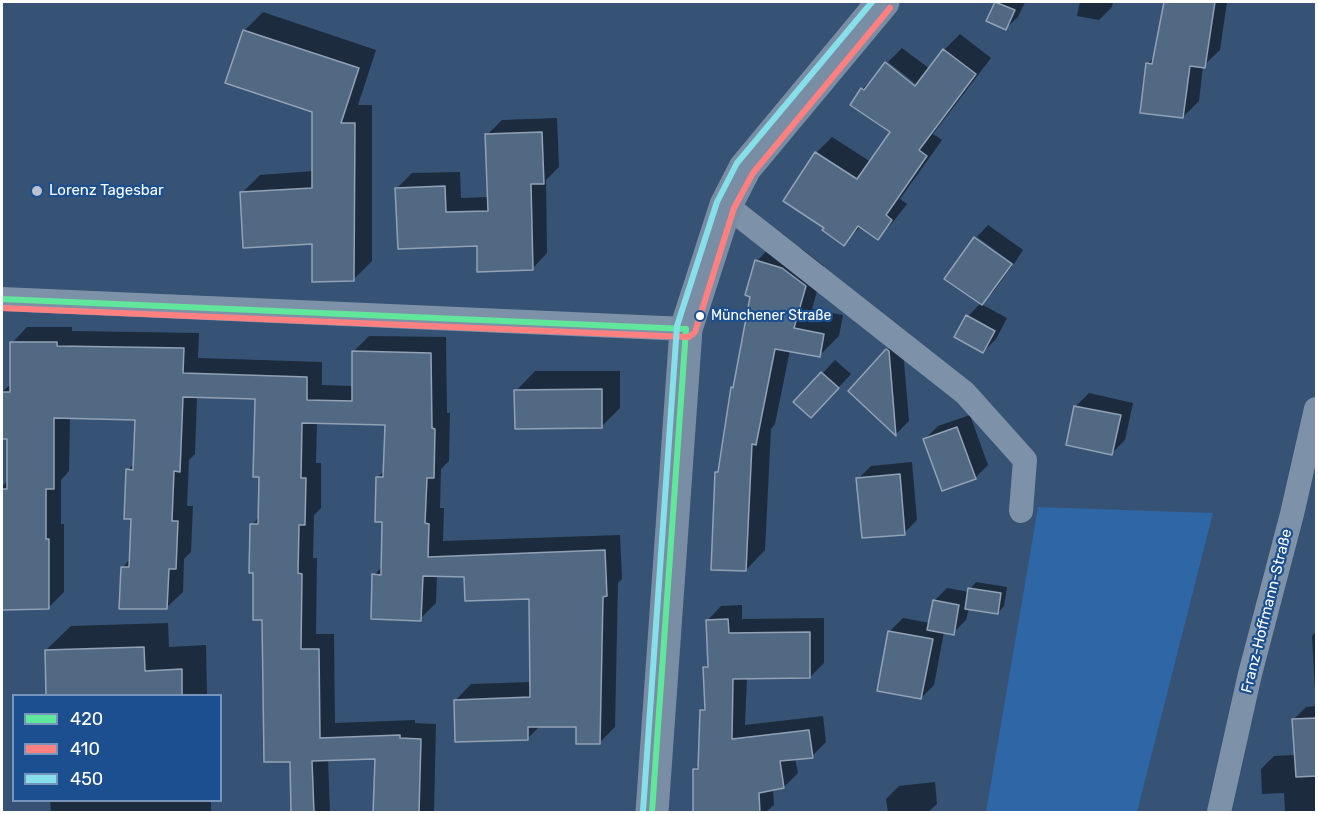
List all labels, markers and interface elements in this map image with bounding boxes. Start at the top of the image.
place label: Lorenz Tagesbar [49,182,164,200]
marker: Lorenz Tagesbar [30,184,44,198]
place label: Münchener Straße [711,308,831,324]
marker: Münchener Straße [694,310,706,322]
street label: Franz-Hoffmann-Straße [1238,527,1296,695]
legend [12,694,222,802]
text: 420 [70,708,103,730]
text: 410 [70,738,100,760]
text: 450 [70,768,103,790]

